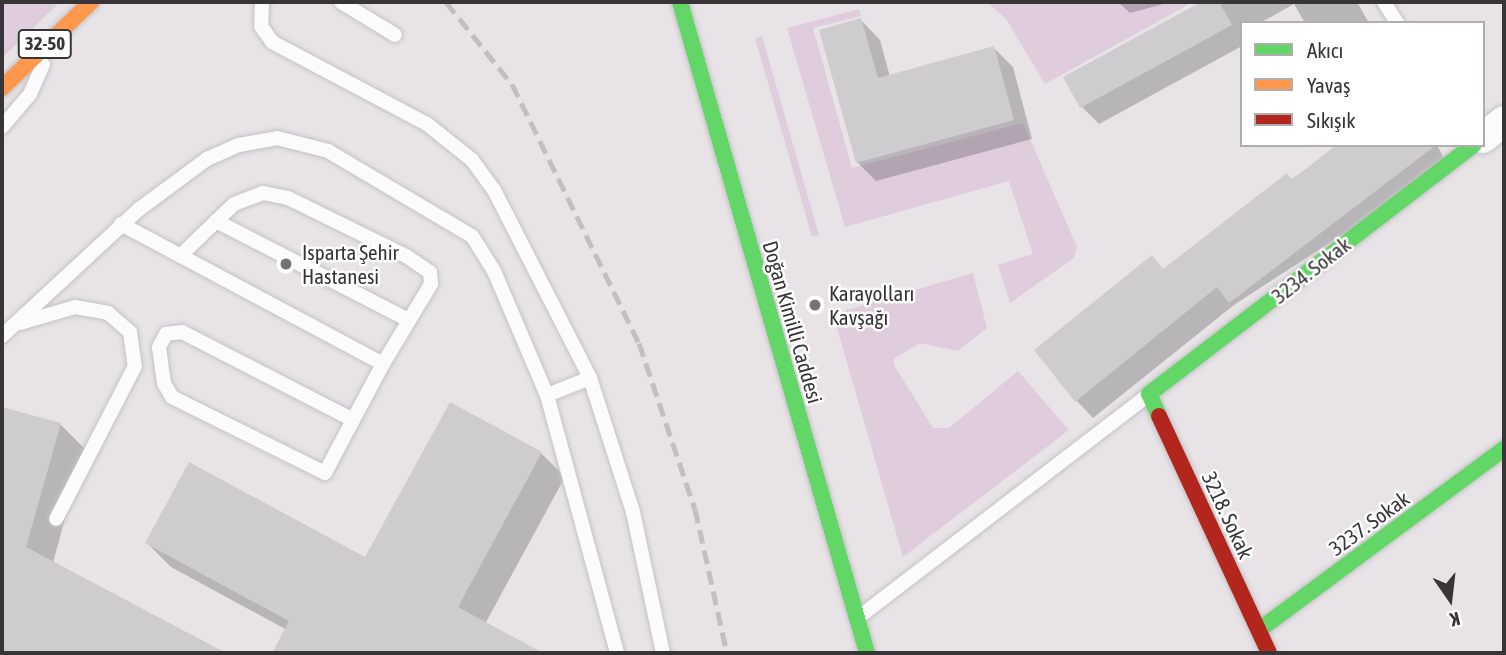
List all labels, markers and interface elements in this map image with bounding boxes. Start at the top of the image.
legend [1240,21,1485,147]
road number: 32-50 [17,28,73,60]
text: Akıcı [1307,38,1343,62]
text: Yavaş [1307,73,1350,97]
text: Sıkışık [1307,108,1356,132]
street label: 3234. Sokak [1267,231,1355,309]
street label: Doğan Kimilli Caddesi [758,238,828,406]
place label: Isparta Şehir Hastanesi [302,239,399,289]
marker: Isparta Şehir Hastanesi [276,254,296,274]
place label: Karayolları Kavşağı [829,280,914,330]
marker: Karayolları Kavşağı [807,297,823,313]
street label: 3218. Sokak [1197,468,1259,562]
street label: 3237. Sokak [1324,485,1414,561]
north arrow [1415,564,1485,634]
text: K [1448,608,1462,631]

